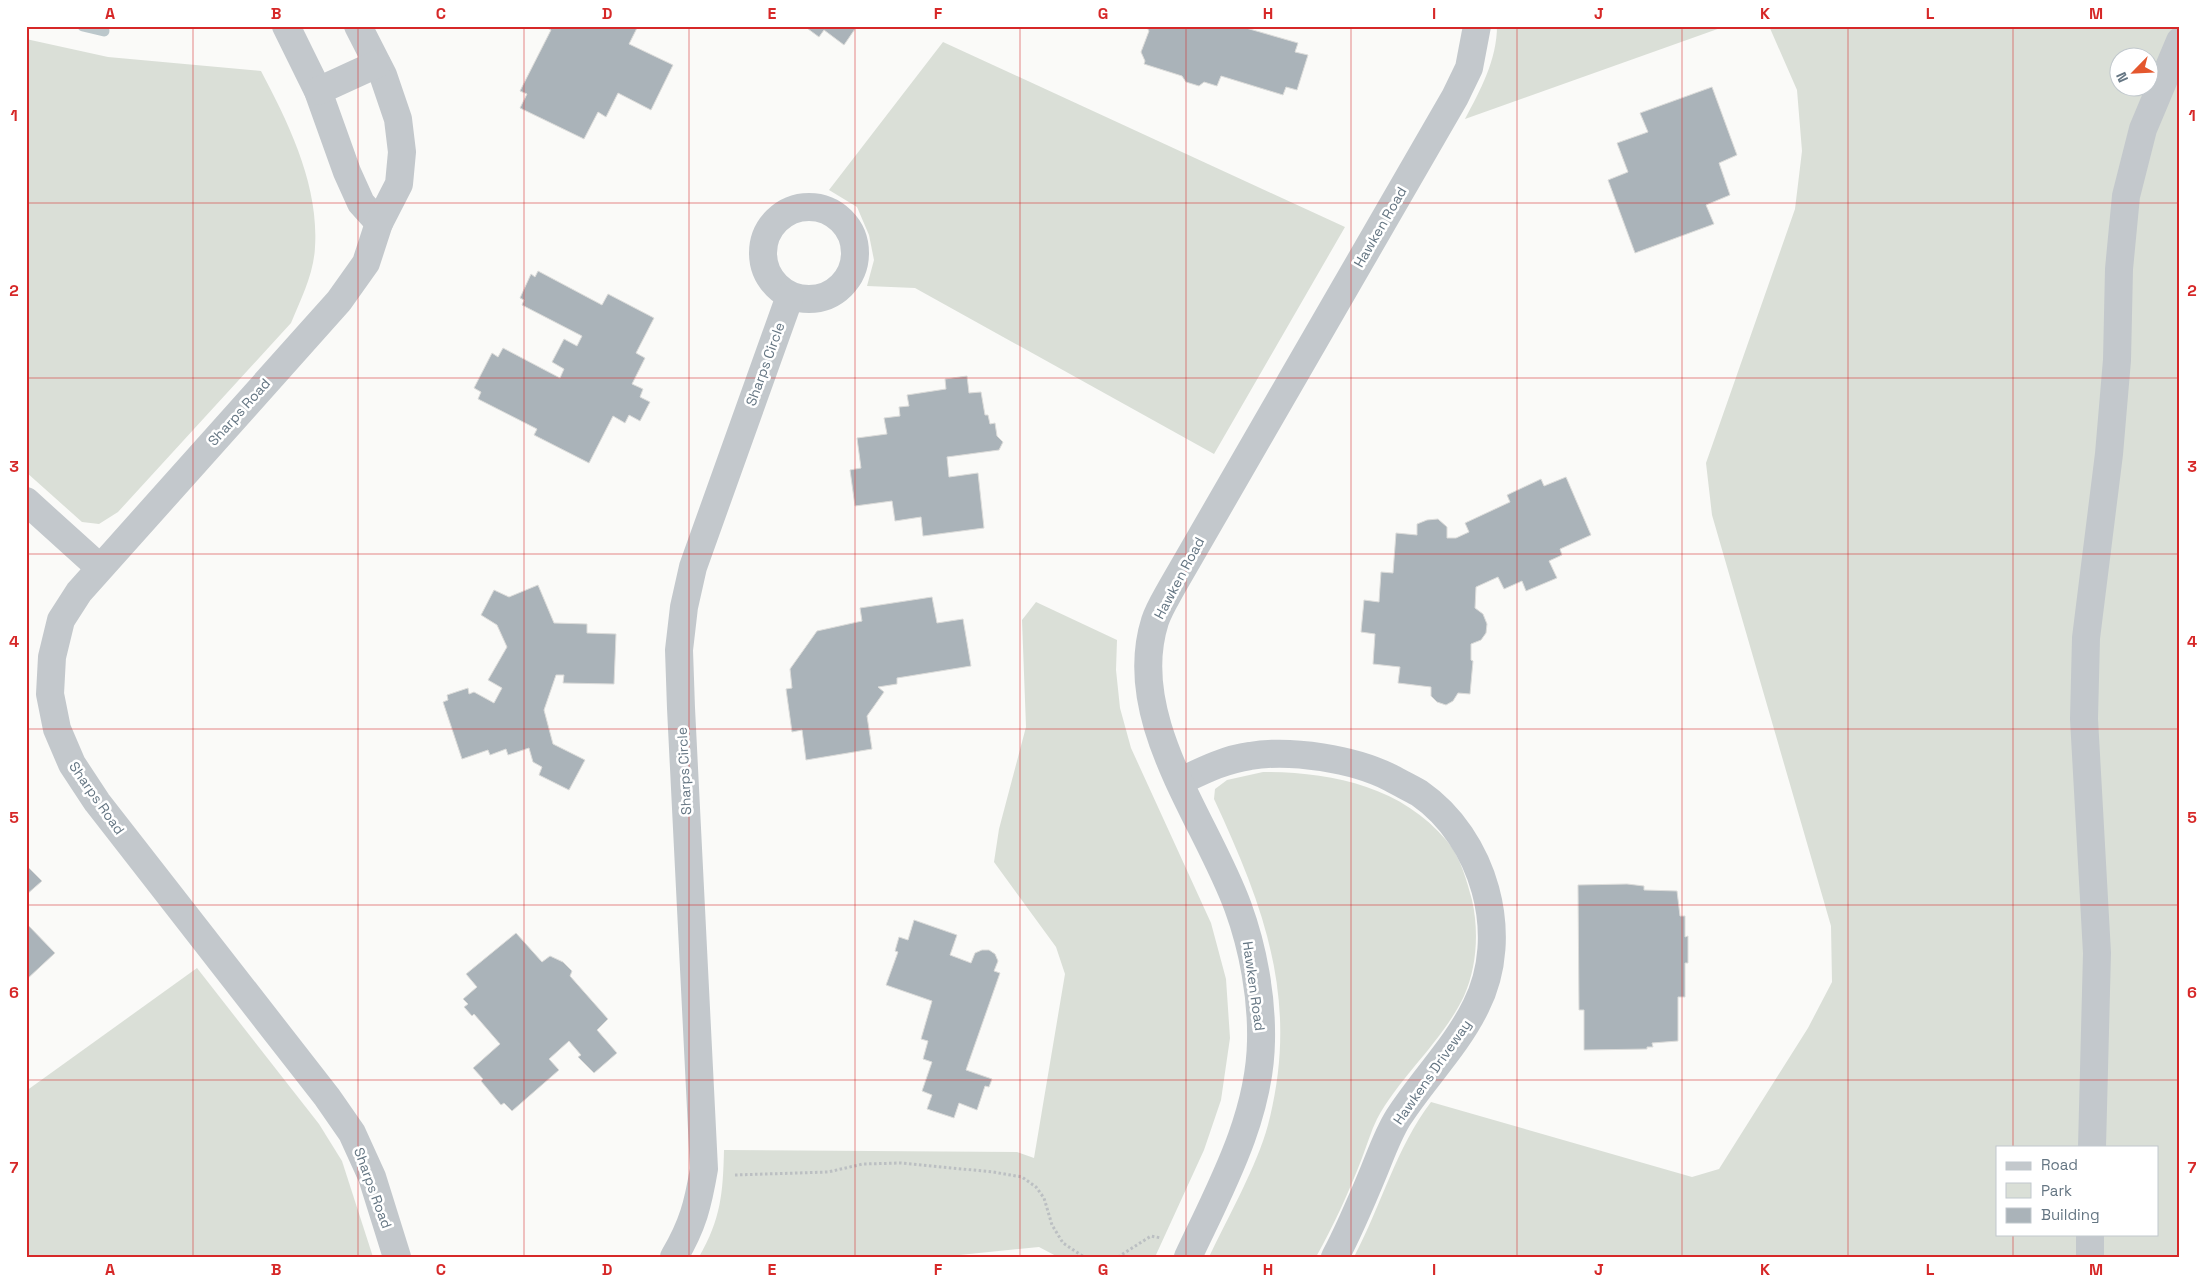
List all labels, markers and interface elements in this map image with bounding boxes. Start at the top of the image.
text: A [105,3,115,24]
text: B [271,3,281,24]
text: C [436,3,446,24]
text: D [602,3,612,24]
text: E [768,3,777,24]
text: F [934,3,943,24]
text: G [1098,3,1108,24]
text: H [1263,3,1273,24]
text: I [1432,3,1436,24]
text: J [1594,3,1604,24]
text: K [1760,3,1770,24]
text: L [1926,3,1935,24]
text: M [2089,3,2103,24]
north arrow [2108,48,2158,98]
text: N [2112,69,2132,85]
text: 1 [10,105,18,126]
text: 1 [2188,105,2196,126]
street label: Hawken Road [1350,183,1410,271]
text: 2 [9,280,19,301]
text: 2 [2187,280,2197,301]
street label: Sharps Circle [741,320,789,408]
street label: Sharps Road [204,374,274,450]
text: 3 [9,456,19,477]
text: 3 [2187,456,2197,477]
street label: Hawken Road [1150,534,1208,622]
text: 4 [9,631,19,652]
text: 4 [2187,631,2197,652]
street label: Sharps Circle [673,727,695,815]
street label: Sharps Road [65,758,129,838]
text: 5 [9,807,19,828]
text: 5 [2187,807,2197,828]
street label: Hawken Road [1239,940,1269,1032]
text: 6 [9,982,19,1003]
text: 6 [2187,982,2197,1003]
street label: Hawkens Driveway [1389,1016,1475,1128]
street label: Sharps Road [350,1145,396,1231]
legend [1996,1146,2158,1236]
text: Road [2041,1155,2078,1174]
text: 7 [10,1157,19,1178]
text: 7 [2188,1157,2197,1178]
text: Park [2041,1181,2072,1200]
text: Building [2041,1205,2100,1224]
text: A [105,1259,115,1280]
text: B [271,1259,281,1280]
text: C [436,1259,446,1280]
text: D [602,1259,612,1280]
text: E [768,1259,777,1280]
text: F [934,1259,943,1280]
text: G [1098,1259,1108,1280]
text: H [1263,1259,1273,1280]
text: I [1432,1259,1436,1280]
text: J [1594,1259,1604,1280]
text: K [1760,1259,1770,1280]
text: L [1926,1259,1935,1280]
text: M [2089,1259,2103,1280]

